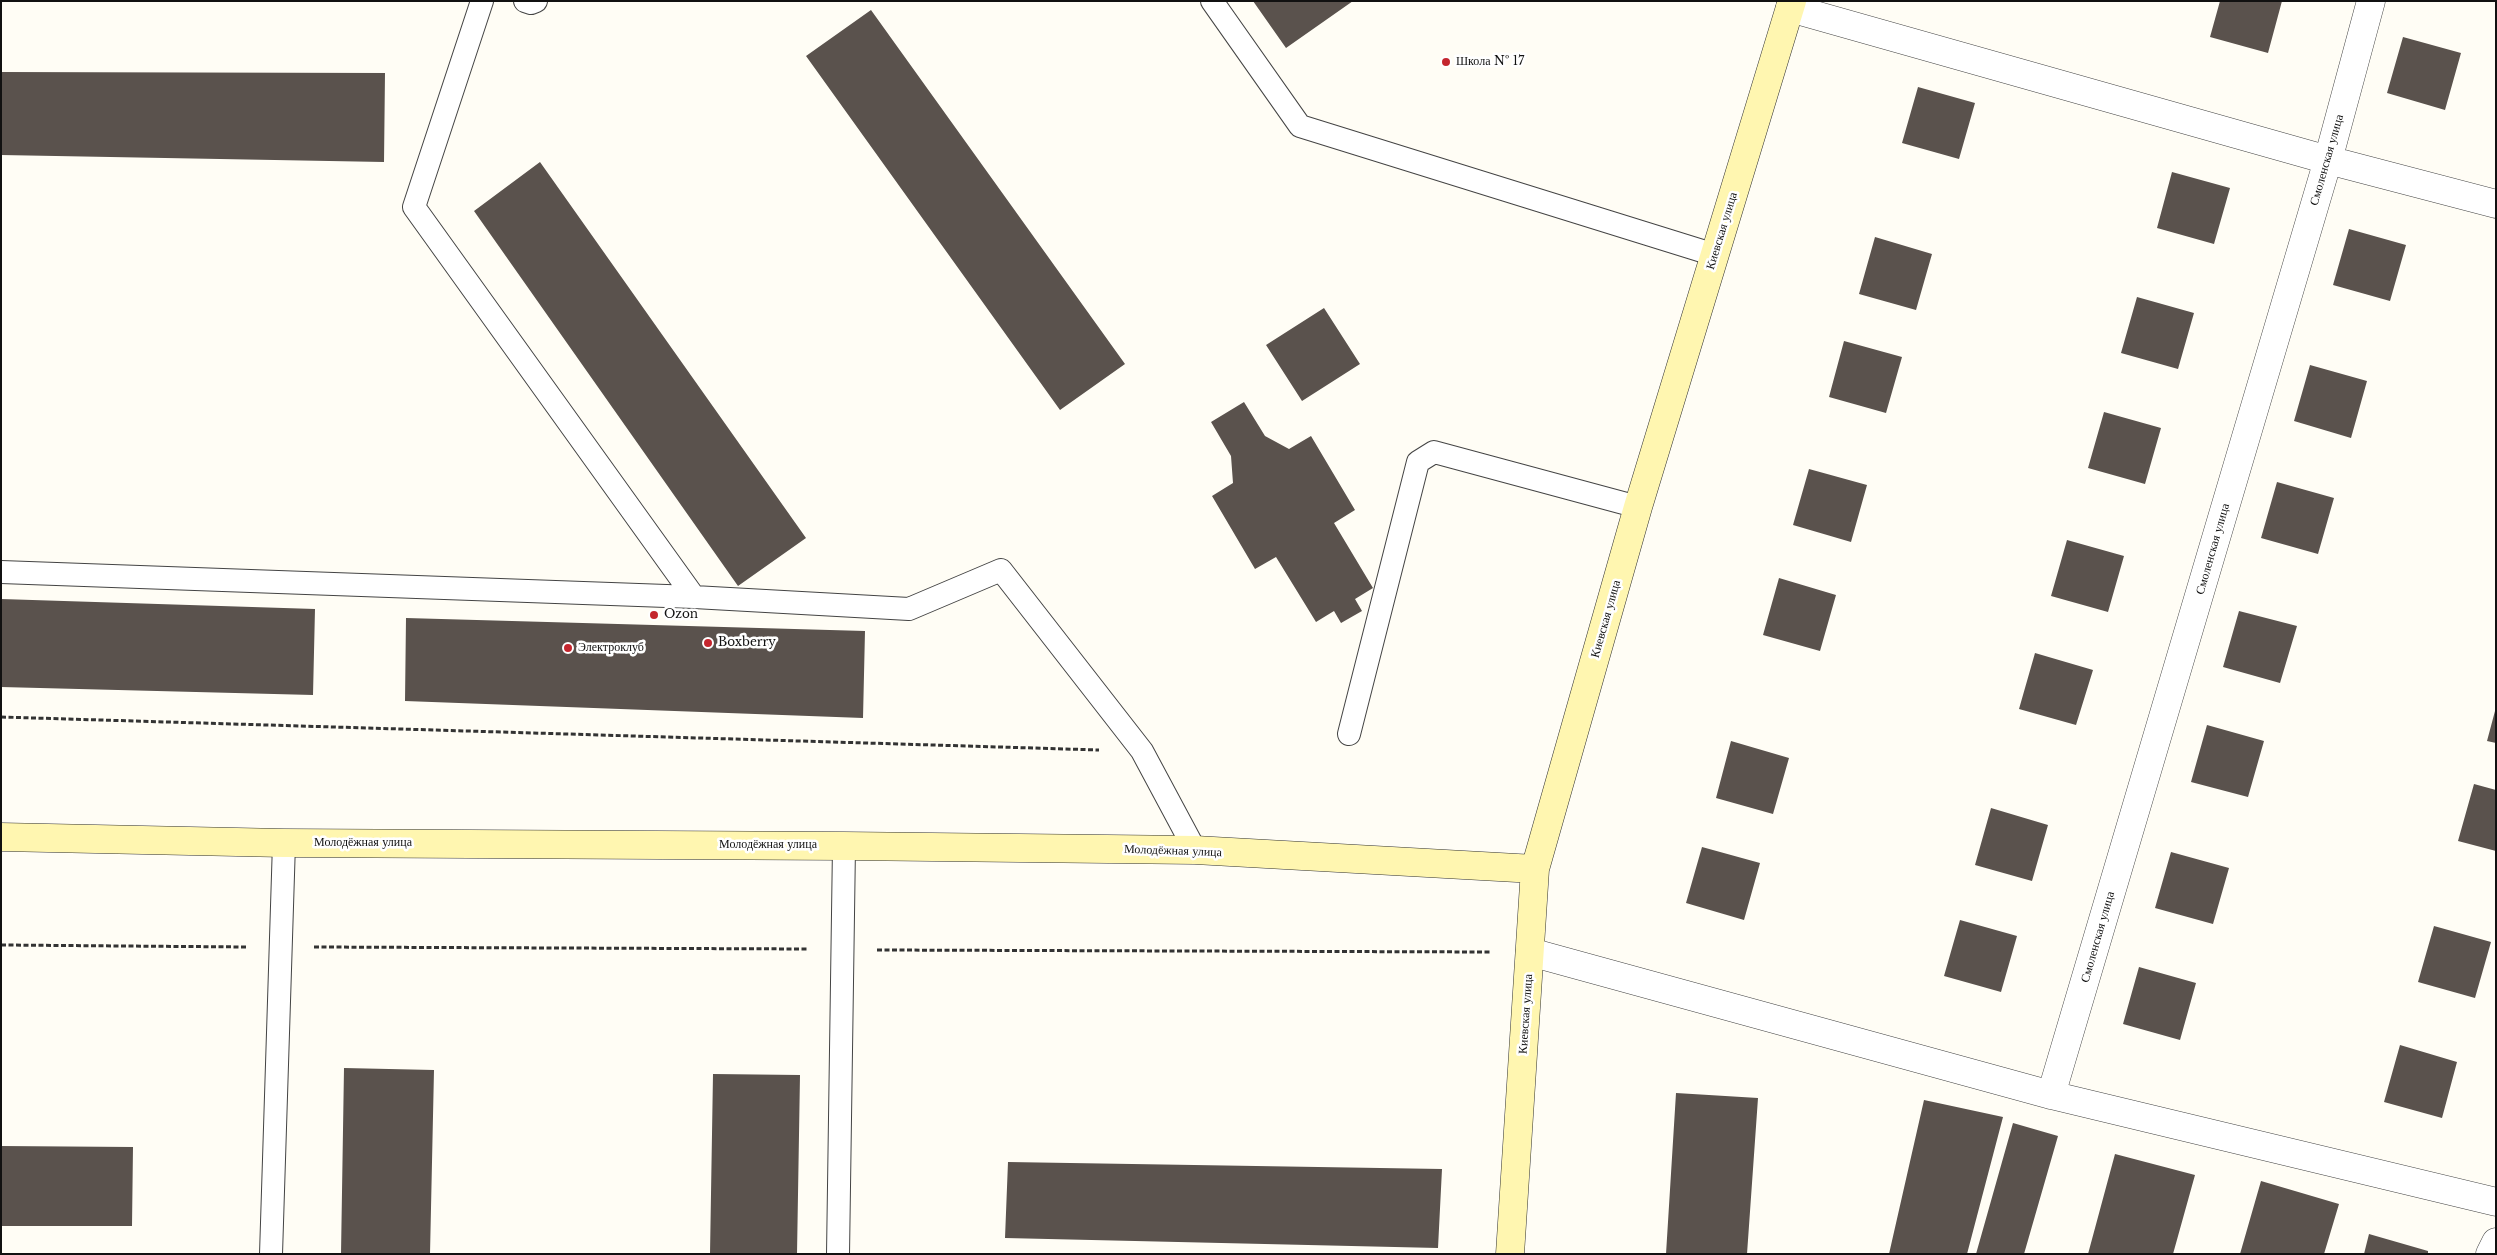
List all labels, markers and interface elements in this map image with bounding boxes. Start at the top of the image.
place label: Школа № 17 [1456,55,1524,69]
marker: Школа № 17 [1440,56,1452,68]
street label: Смоленская улица [2307,113,2347,207]
street label: Киевская улица [1703,191,1741,271]
street label: Смоленская улица [2193,502,2233,596]
street label: Киевская улица [1588,578,1624,660]
place label: Ozon [664,608,698,622]
marker: Ozon [648,609,660,621]
place label: Boxberry [718,636,776,650]
marker: Boxberry [702,637,714,649]
place label: Электроклуб [578,641,644,655]
marker: Электроклуб [562,642,574,654]
street label: Молодёжная улица [314,836,412,850]
street label: Молодёжная улица [719,838,817,852]
street label: Молодёжная улица [1124,842,1222,860]
street label: Смоленская улица [2078,890,2118,984]
street label: Киевская улица [1516,973,1536,1055]

